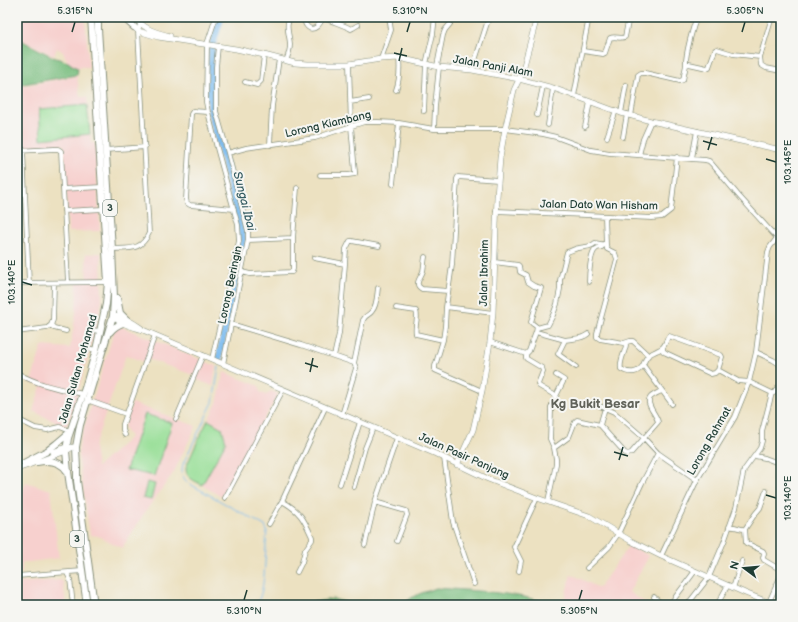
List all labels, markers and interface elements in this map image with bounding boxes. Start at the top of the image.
text: 5.315°N [57,5,93,17]
text: 5.310°N [392,5,428,17]
text: 5.305°N [726,5,764,17]
street label: Jalan Panji Alam [452,53,534,79]
street label: Lorong Kiambang [284,108,372,140]
text: 103.145°E [782,139,794,184]
water label: Sungai Ibai [229,170,259,233]
street label: Jalan Dato Wan Hisham [540,197,658,213]
road number: 3 [103,200,117,216]
street label: Jalan Ibrahim [477,239,491,307]
street label: Lorong Beringin [215,245,245,325]
text: 103.140°E [6,259,18,304]
street label: Jalan Sultan Mohamad [56,313,100,425]
district label: Kg Bukit Besar [550,396,640,412]
street label: Lorong Rahmat [684,404,734,477]
street label: Jalan Pasir Panjang [417,430,511,482]
text: 103.140°E [782,475,794,520]
road number: 3 [70,531,84,547]
north arrow [724,548,764,588]
text: N [727,560,742,571]
text: 5.310°N [226,605,262,617]
text: 5.305°N [560,605,598,617]

